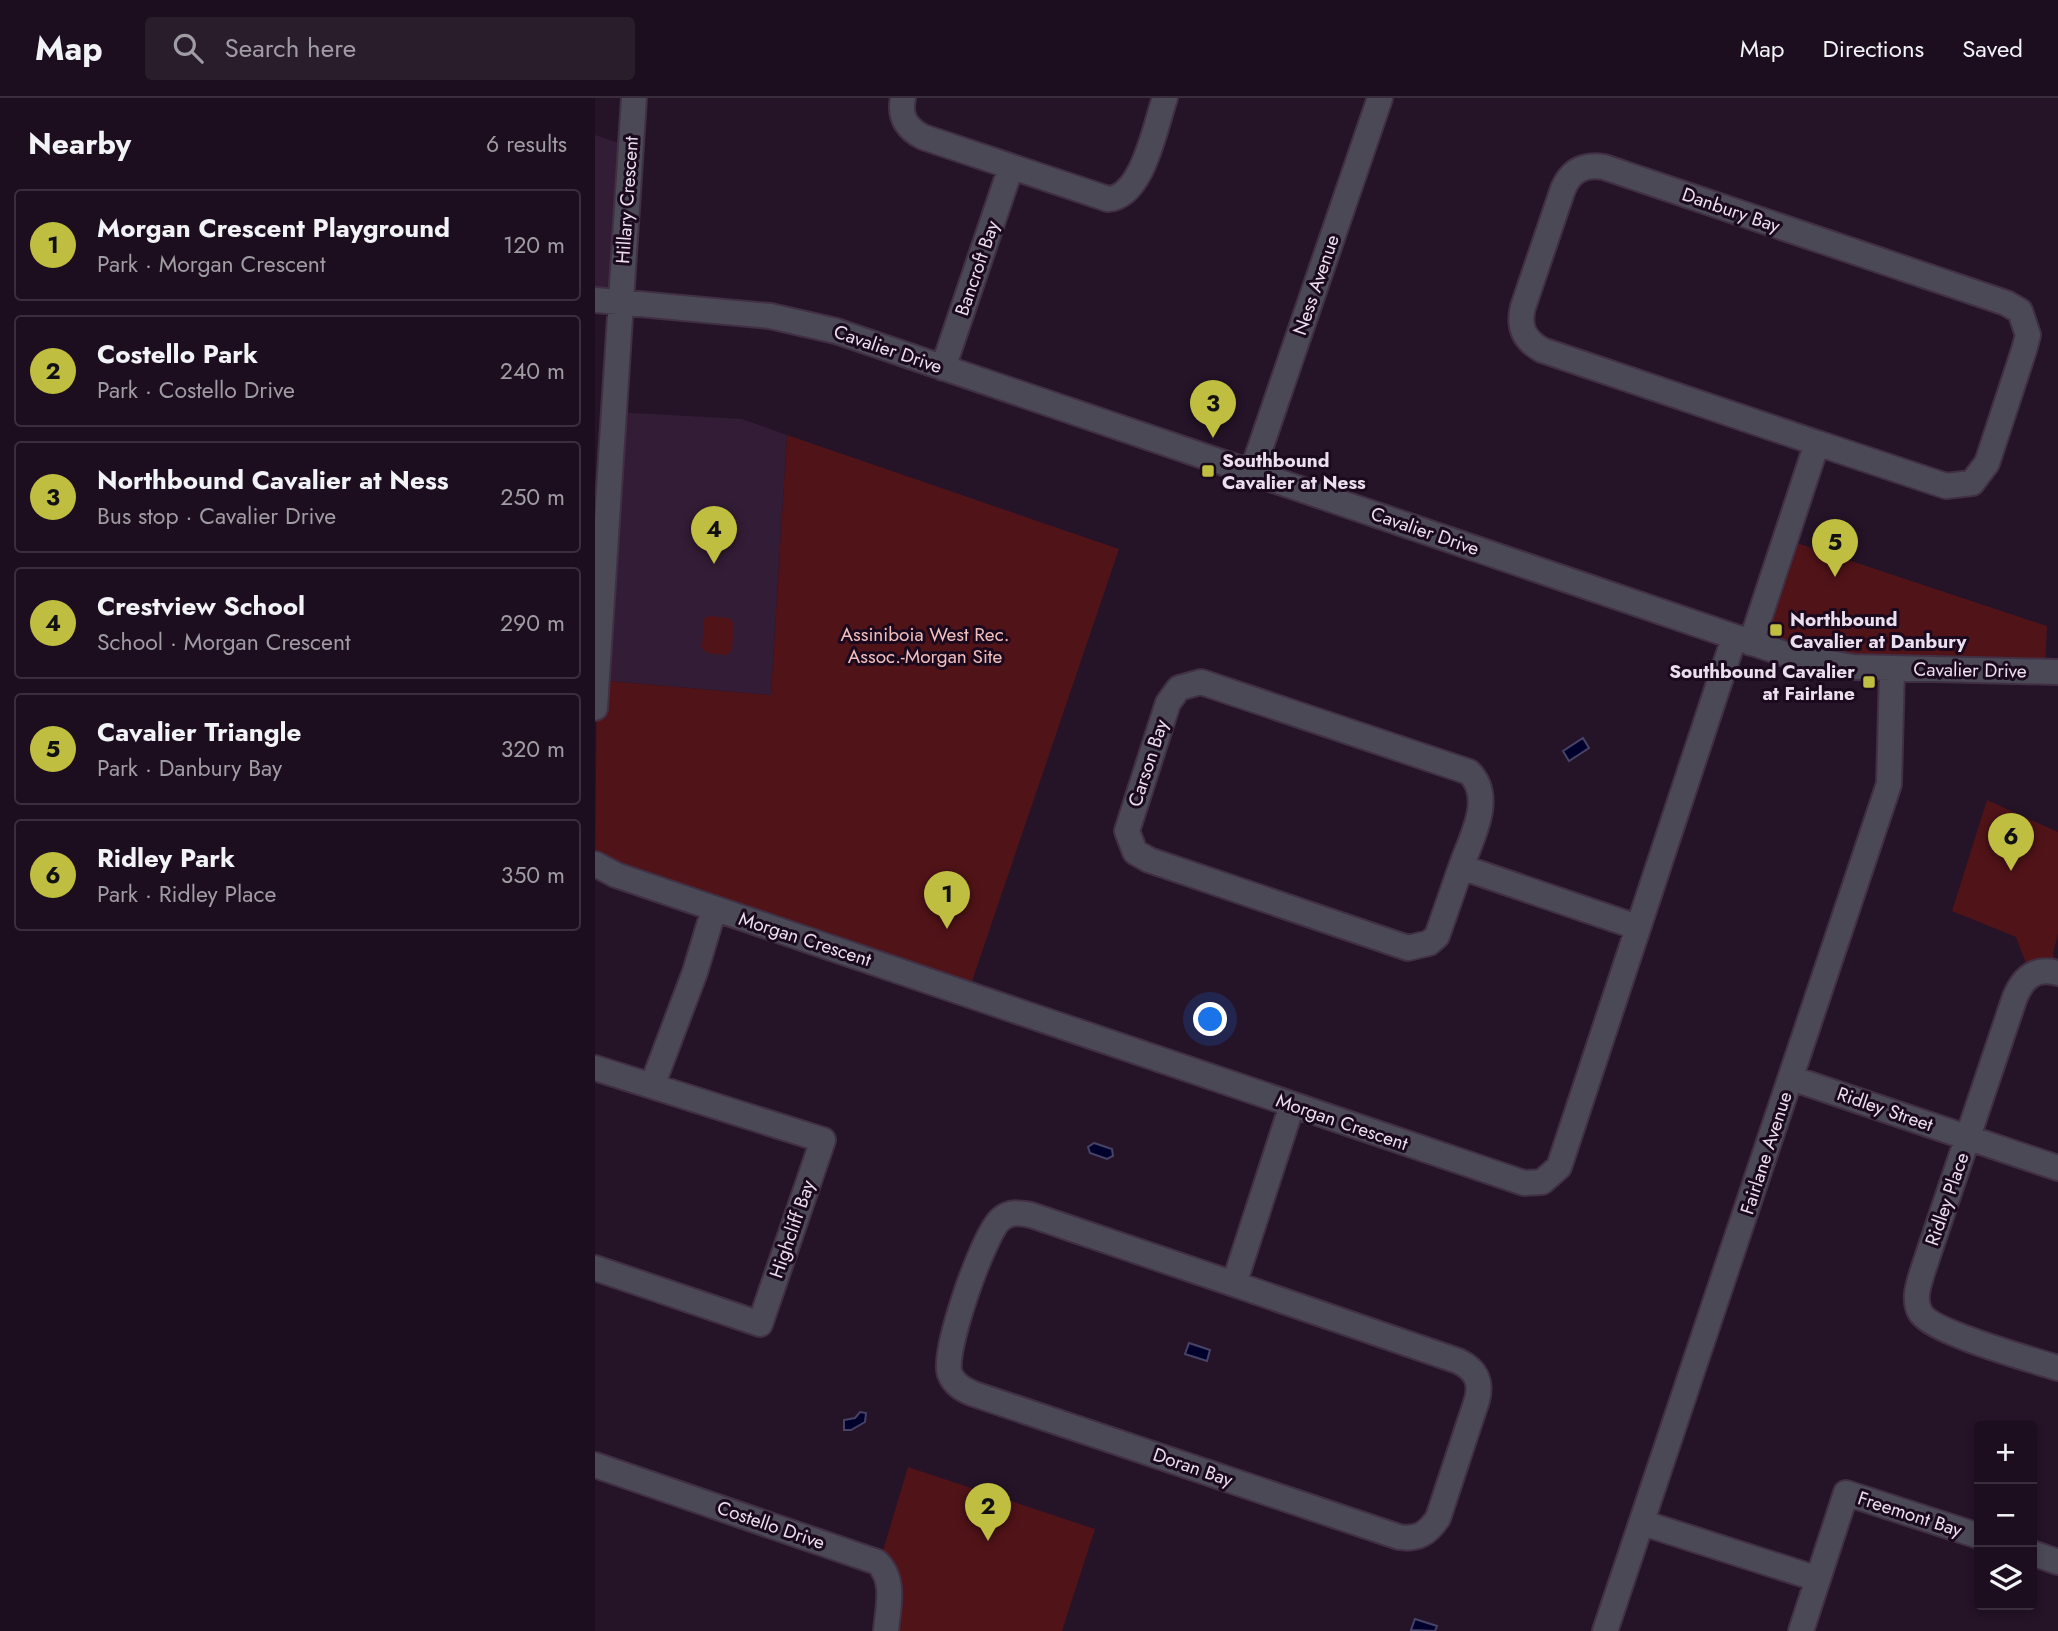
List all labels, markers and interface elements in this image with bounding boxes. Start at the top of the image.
search box [145,17,635,80]
text: Map [35,25,103,72]
icon: search [169,29,207,67]
text: Search here [225,29,356,67]
text: Map [1740,31,1785,66]
text: Directions [1823,31,1924,66]
text: Saved [1962,31,2023,66]
text: Nearby [28,122,131,165]
text: 6 results [486,127,567,161]
street label: Hillary Crescent [609,135,645,265]
street label: Danbury Bay [1678,181,1784,240]
text: Morgan Crescent Playground [97,209,450,247]
street label: Bancroft Bay [948,216,1006,319]
text: 1 [47,228,59,262]
text: 120 m [503,228,565,262]
street label: Ness Avenue [1286,231,1346,339]
text: Park · Morgan Crescent [97,247,325,281]
street label: Cavalier Drive [830,318,946,380]
text: Costello Park [97,335,258,373]
text: 2 [45,354,61,388]
text: 240 m [500,354,565,388]
text: Park · Costello Drive [97,373,295,407]
pin: 3 [1190,380,1236,438]
place label: Southbound Cavalier at Ness [1222,447,1366,496]
text: Northbound Cavalier at Ness [97,461,449,499]
marker: Southbound Cavalier at Ness [1200,463,1216,479]
text: 3 [46,480,60,514]
text: 250 m [500,480,565,514]
text: Bus stop · Cavalier Drive [97,499,336,533]
street label: Cavalier Drive [1367,500,1483,562]
pin: 4 [691,506,737,564]
pin: 5 [1812,519,1858,577]
text: Crestview School [97,587,305,625]
text: 4 [45,606,61,640]
text: 290 m [500,606,565,640]
place label: Northbound Cavalier at Danbury [1790,606,1968,655]
park label: Assiniboia West Rec. Assoc.-Morgan Site [841,621,1009,670]
marker: Northbound Cavalier at Danbury [1768,622,1784,638]
text: School · Morgan Crescent [97,625,351,659]
street label: Cavalier Drive [1913,656,2027,684]
place label: Southbound Cavalier at Fairlane [1669,658,1855,707]
marker: Southbound Cavalier at Fairlane [1861,674,1877,690]
text: Cavalier Triangle [97,713,302,751]
street label: Carson Bay [1121,715,1175,810]
text: 5 [46,732,60,766]
text: 320 m [501,732,565,766]
text: Park · Danbury Bay [97,751,282,785]
pin: 6 [1988,813,2034,871]
text: Ridley Park [97,839,235,877]
text: 6 [45,858,61,892]
text: 350 m [501,858,565,892]
pin: 1 [924,871,970,929]
text: Park · Ridley Place [97,877,276,911]
street label: Morgan Crescent [735,905,875,973]
your location [1193,1002,1227,1036]
street label: Ridley Street [1833,1080,1937,1138]
street label: Morgan Crescent [1272,1087,1412,1157]
street label: Fairlane Avenue [1733,1088,1799,1218]
street label: Ridley Place [1918,1148,1976,1249]
street label: Highcliff Bay [763,1176,822,1282]
map controls [1974,1421,2037,1610]
button: + [1974,1421,2037,1484]
street label: Doran Bay [1150,1441,1237,1493]
pin: 2 [965,1483,1011,1541]
street label: Freemont Bay [1854,1484,1966,1544]
button: − [1974,1484,2037,1547]
street label: Costello Drive [713,1494,829,1556]
button: layers [1974,1547,2037,1610]

